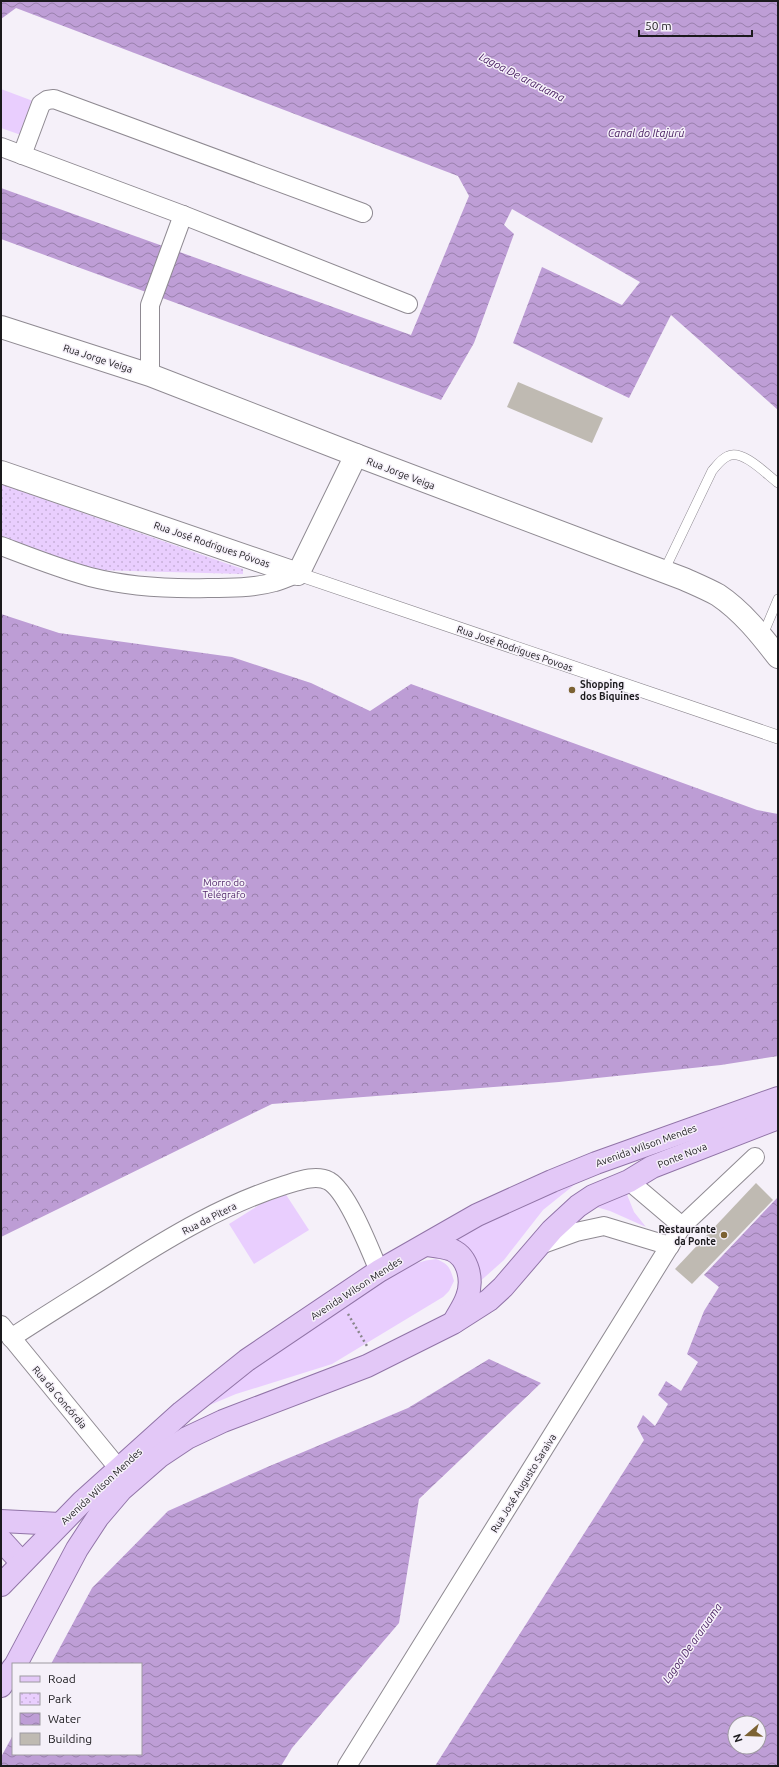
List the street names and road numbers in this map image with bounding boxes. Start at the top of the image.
street label: Rua Jorge Veiga [62,342,134,375]
street label: Rua Jorge Veiga [365,455,437,492]
street label: Rua José Rodrigues Póvoas [152,519,271,570]
street label: Rua José Rodrigues Povoas [455,623,574,674]
street label: Avenida Wilson Mendes [594,1122,698,1169]
street label: Ponte Nova [656,1141,708,1170]
street label: Rua da Pitera [180,1200,238,1237]
street label: Avenida Wilson Mendes [309,1255,404,1322]
street label: Rua da Concórdia [30,1364,89,1431]
street label: Rua José Augusto Saraiva [489,1432,558,1535]
street label: Avenida Wilson Mendes [59,1446,144,1527]

